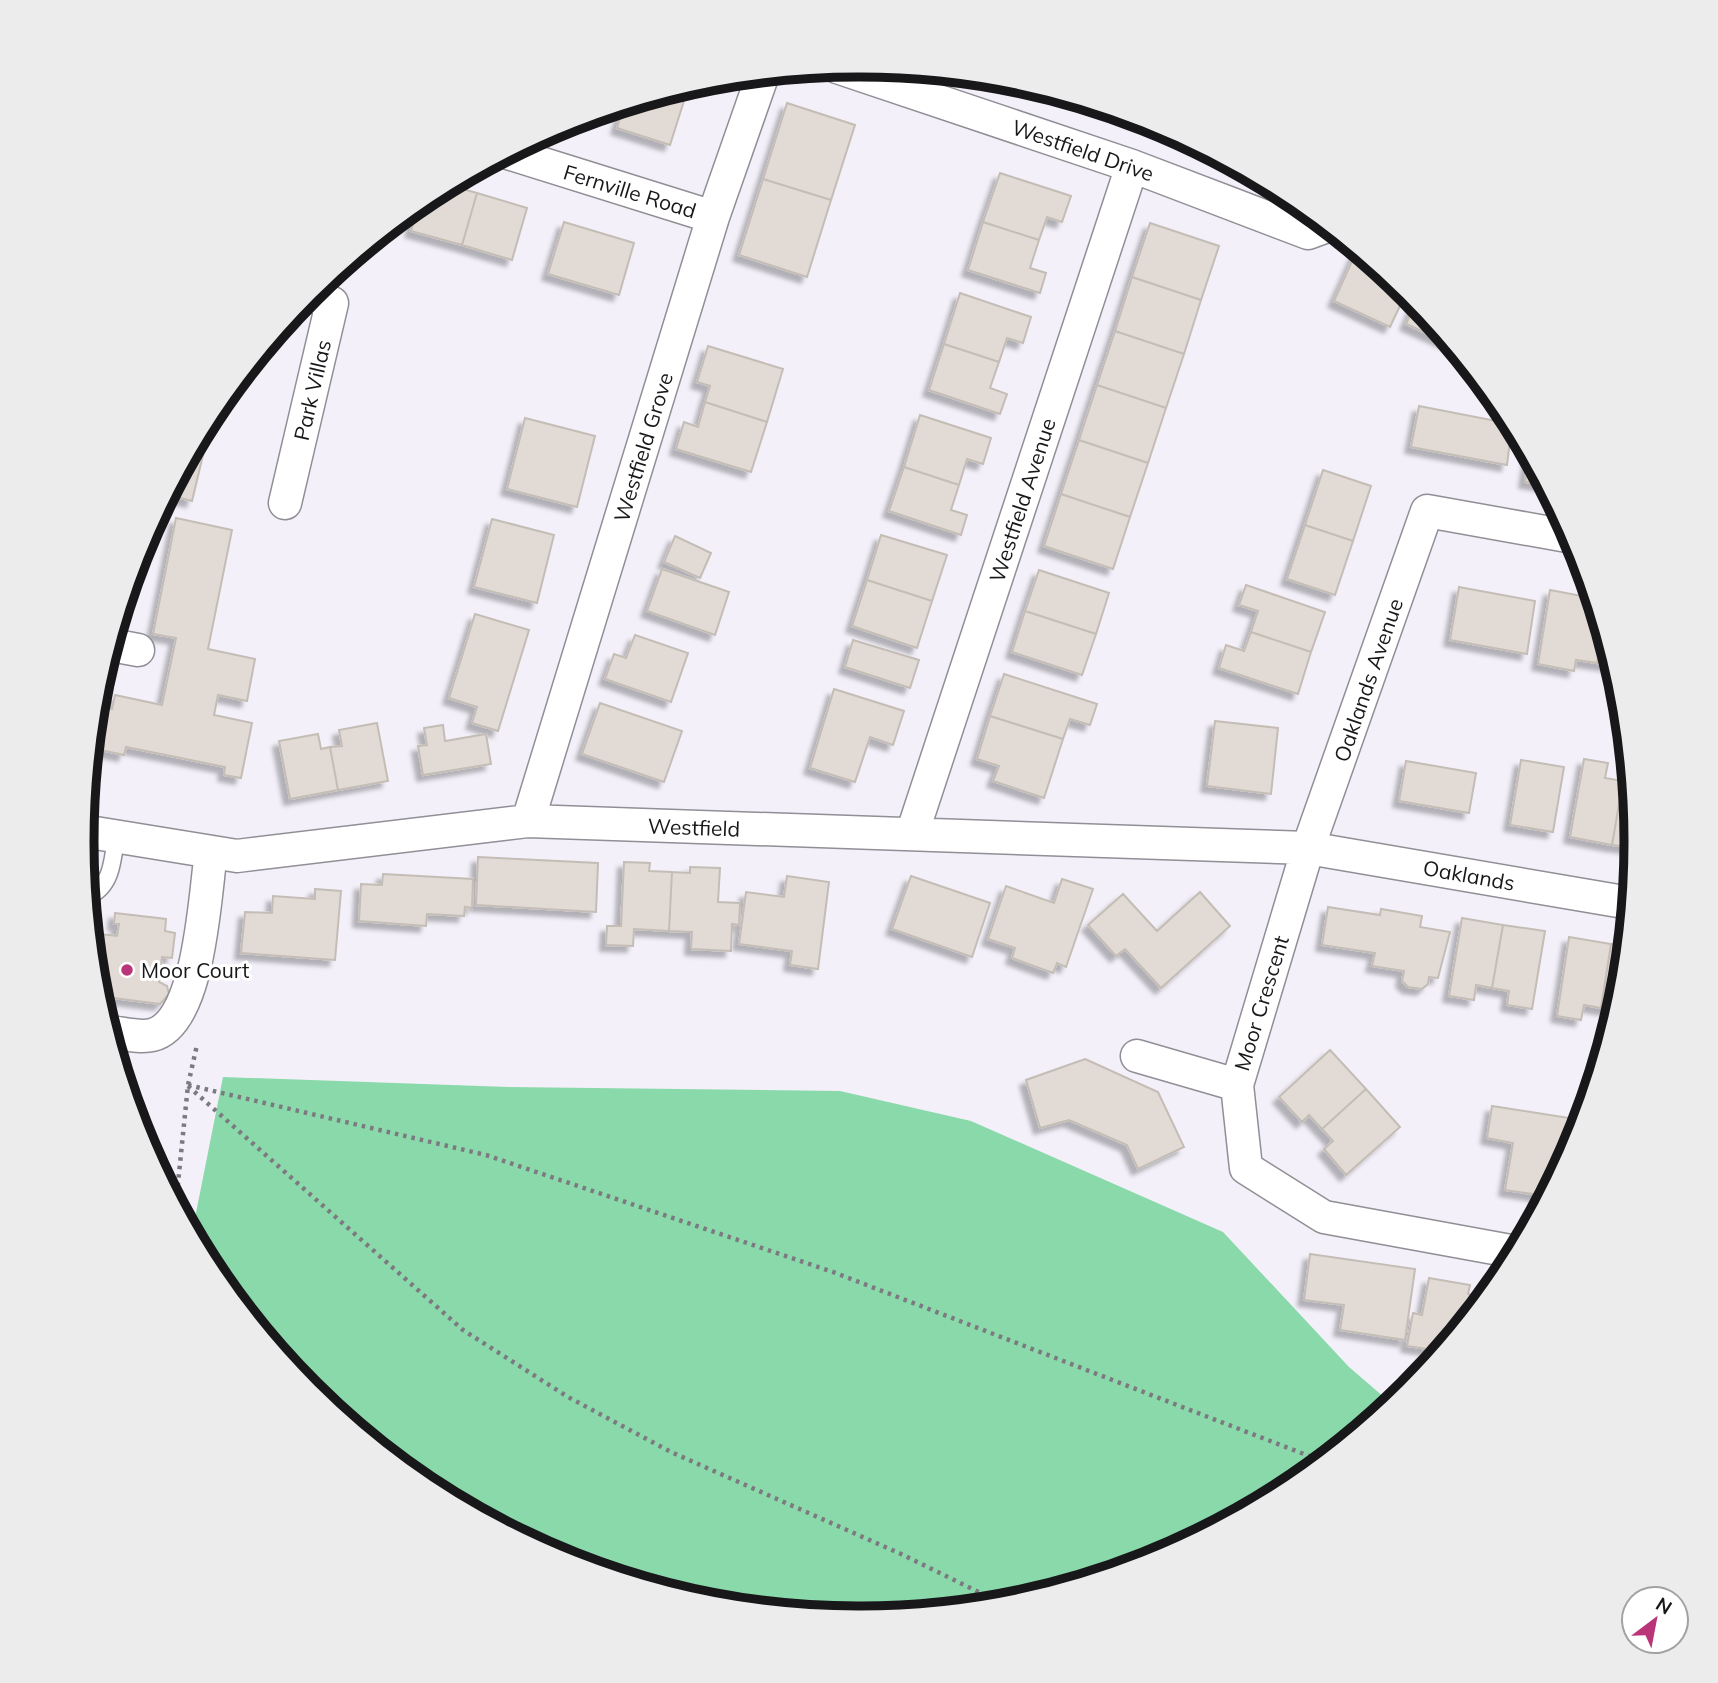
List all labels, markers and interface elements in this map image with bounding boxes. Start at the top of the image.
street label: Westfield Drive [1009,114,1157,186]
street label: Fernville Road [561,159,699,223]
street label: Park Villas [288,337,336,443]
street label: Westfield Grove [608,369,678,525]
street label: Westfield Avenue [983,415,1061,585]
street label: Oaklands Avenue [1328,595,1408,765]
street label: Westfield [647,812,741,842]
street label: Oaklands [1421,854,1517,896]
street label: Moor Crescent [1228,932,1294,1074]
place label: Moor Court [141,957,249,983]
marker: Moor Court [119,962,135,978]
north arrow [1620,1585,1690,1655]
text: N [1652,1592,1676,1620]

